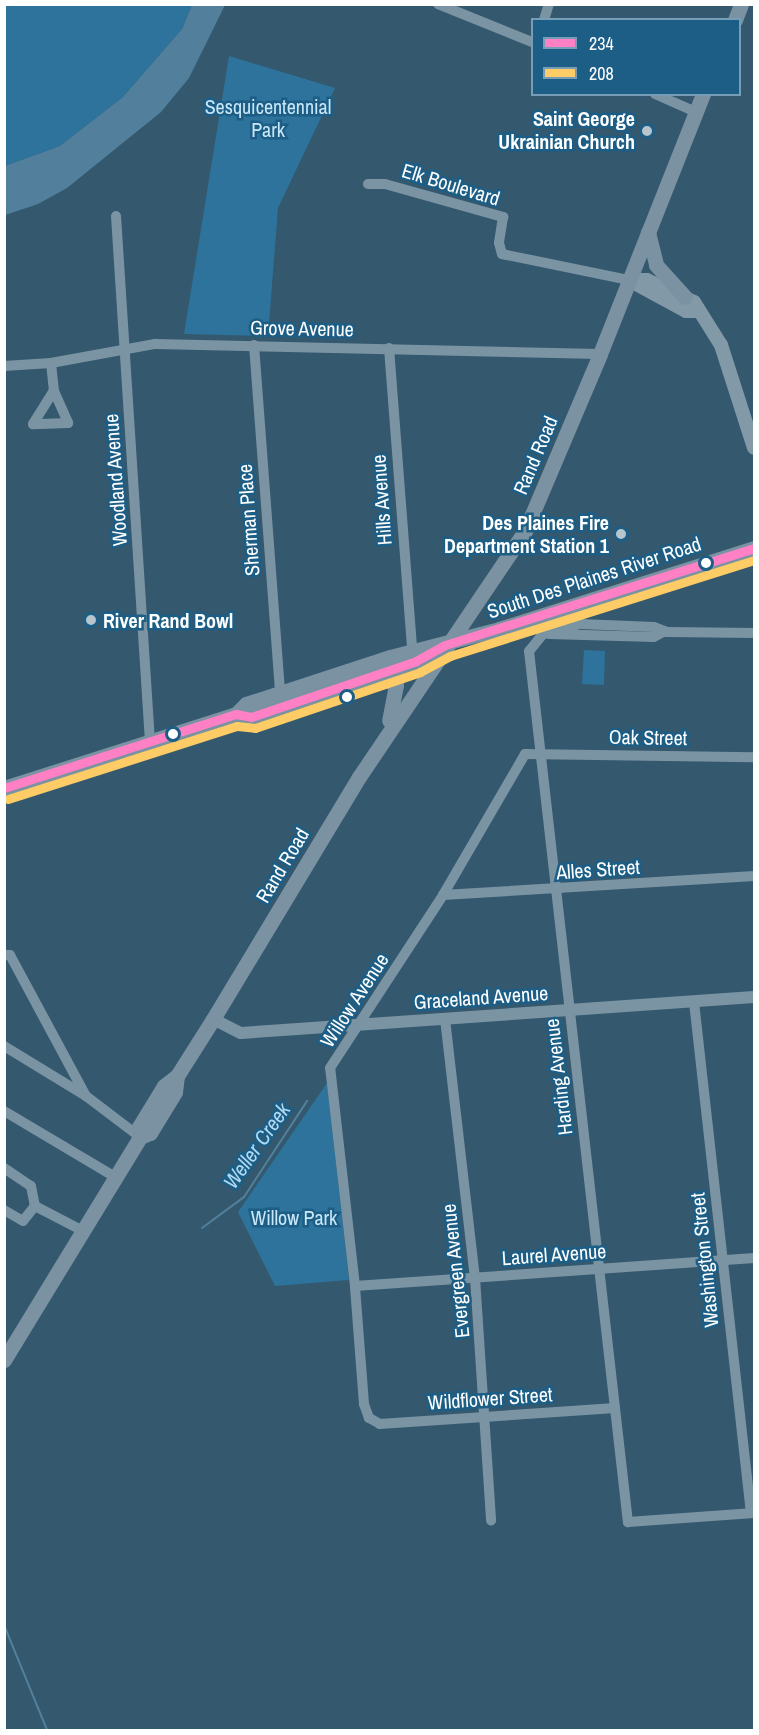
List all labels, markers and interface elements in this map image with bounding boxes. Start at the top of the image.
legend [531,18,741,96]
text: 234 [589,31,614,56]
text: 208 [589,61,614,86]
park label: Sesquicentennial Park [205,95,331,142]
place label: Saint George Ukrainian Church [498,107,635,154]
marker: Saint George Ukrainian Church [640,124,654,138]
street label: Elk Boulevard [399,158,503,210]
street label: Grove Avenue [250,315,354,341]
street label: Rand Road [508,412,562,498]
street label: Woodland Avenue [98,413,132,547]
street label: Hills Avenue [366,453,396,547]
street label: Sherman Place [232,463,264,577]
place label: Des Plaines Fire Department Station 1 [444,510,609,557]
marker: Des Plaines Fire Department Station 1 [614,527,628,541]
street label: South Des Plaines River Road [484,531,704,623]
unlabelled marker [700,557,712,569]
place label: River Rand Bowl [103,608,233,632]
marker: River Rand Bowl [84,613,98,627]
unlabelled marker [341,691,353,703]
street label: Oak Street [609,724,687,750]
unlabelled marker [167,728,179,740]
street label: Rand Road [250,823,314,907]
street label: Alles Street [555,854,641,884]
street label: Willow Avenue [314,948,394,1052]
street label: Graceland Avenue [413,980,549,1014]
street label: Harding Avenue [539,1017,577,1137]
water label: Weller Creek [218,1098,296,1194]
street label: Washington Street [685,1191,723,1329]
street label: Evergreen Avenue [436,1202,474,1340]
park label: Willow Park [251,1205,337,1229]
street label: Laurel Avenue [501,1238,607,1270]
street label: Wildflower Street [427,1382,553,1414]

